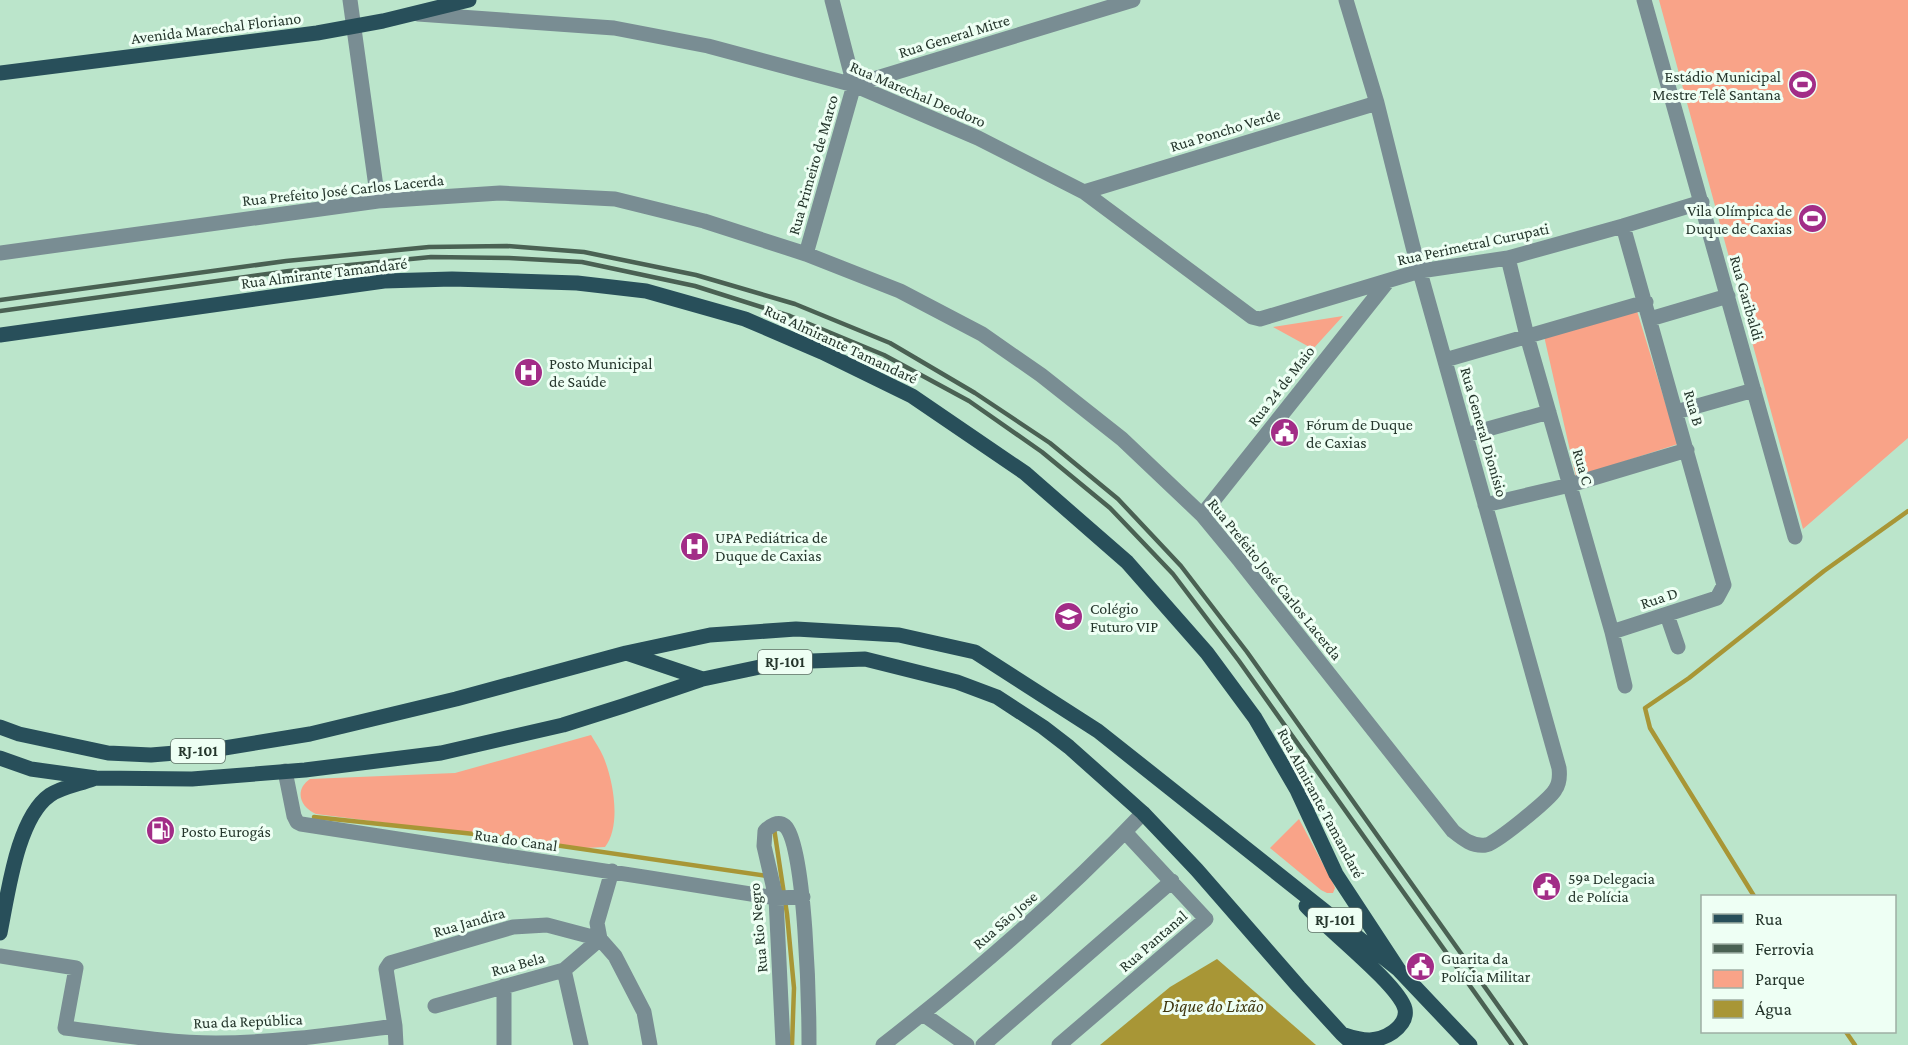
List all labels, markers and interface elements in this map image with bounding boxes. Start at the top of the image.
street label: Avenida Marechal Floriano [130,9,302,47]
street label: Rua General Mitre [896,11,1012,61]
street label: Rua Marechal Deodoro [848,58,988,130]
place label: Estádio Municipal Mestre Telê Santana [1652,68,1782,103]
sports icon: Estádio Municipal Mestre Telê Santana [1786,69,1818,101]
street label: Rua Primeiro de Marco [785,93,841,237]
street label: Rua Poncho Verde [1168,105,1282,155]
street label: Rua Prefeito José Carlos Lacerda [241,171,445,210]
place label: Vila Olímpica de Duque de Caxias [1686,202,1792,238]
sports icon: Vila Olímpica de Duque de Caxias [1797,203,1829,235]
street label: Rua Perimetral Curupati [1396,220,1551,269]
street label: Rua Almirante Tamandaré [240,254,408,292]
street label: Rua Garibaldi [1727,254,1767,342]
street label: Rua Almirante Tamandaré [762,301,920,387]
street label: Rua 24 de Maio [1244,342,1318,430]
place label: Posto Municipal de Saúde [549,355,652,390]
hospital icon: Posto Municipal de Saúde [512,356,544,388]
street label: Rua General Dionísio [1457,365,1511,499]
street label: Rua B [1681,388,1707,428]
place label: Fórum de Duque de Caxias [1306,416,1413,451]
public building icon: Fórum de Duque de Caxias [1269,417,1301,449]
street label: Rua C [1570,447,1596,487]
street label: Rua Prefeito José Carlos Lacerda [1204,495,1346,664]
place label: UPA Pediátrica de Duque de Caxias [715,529,827,565]
hospital icon: UPA Pediátrica de Duque de Caxias [678,530,710,562]
street label: Rua D [1638,584,1680,612]
place label: Colégio Futuro VIP [1090,600,1158,635]
school or university icon: Colégio Futuro VIP [1053,601,1085,633]
road number: RJ-101 [758,650,812,674]
street label: Rua Almirante Tamandaré [1274,725,1368,881]
road number: RJ-101 [171,739,225,763]
fuel station icon: Posto Eurogás [144,815,176,847]
place label: Posto Eurogás [181,823,271,841]
street label: Rua do Canal [473,826,559,854]
place label: 59ª Delegacia de Polícia [1568,870,1655,905]
public building icon: 59ª Delegacia de Polícia [1531,871,1563,903]
street label: Rua Rio Negro [746,882,771,974]
street label: Rua Sāo Jose [969,888,1041,953]
legend [1701,895,1896,1033]
street label: Rua Jandira [431,904,508,941]
street label: Rua Pantanal [1116,907,1190,975]
road number: RJ-101 [1308,908,1362,932]
text: Rua [1755,909,1783,929]
text: Ferrovia [1755,939,1814,959]
street label: Rua Bela [489,949,547,979]
place label: Guarita da Polícia Militar [1441,950,1531,985]
public building icon: Guarita da Polícia Militar [1404,951,1436,983]
text: Parque [1755,969,1805,989]
water label: Dique do Lixão [1162,996,1264,1016]
text: Água [1755,999,1792,1019]
street label: Rua da República [193,1011,304,1032]

